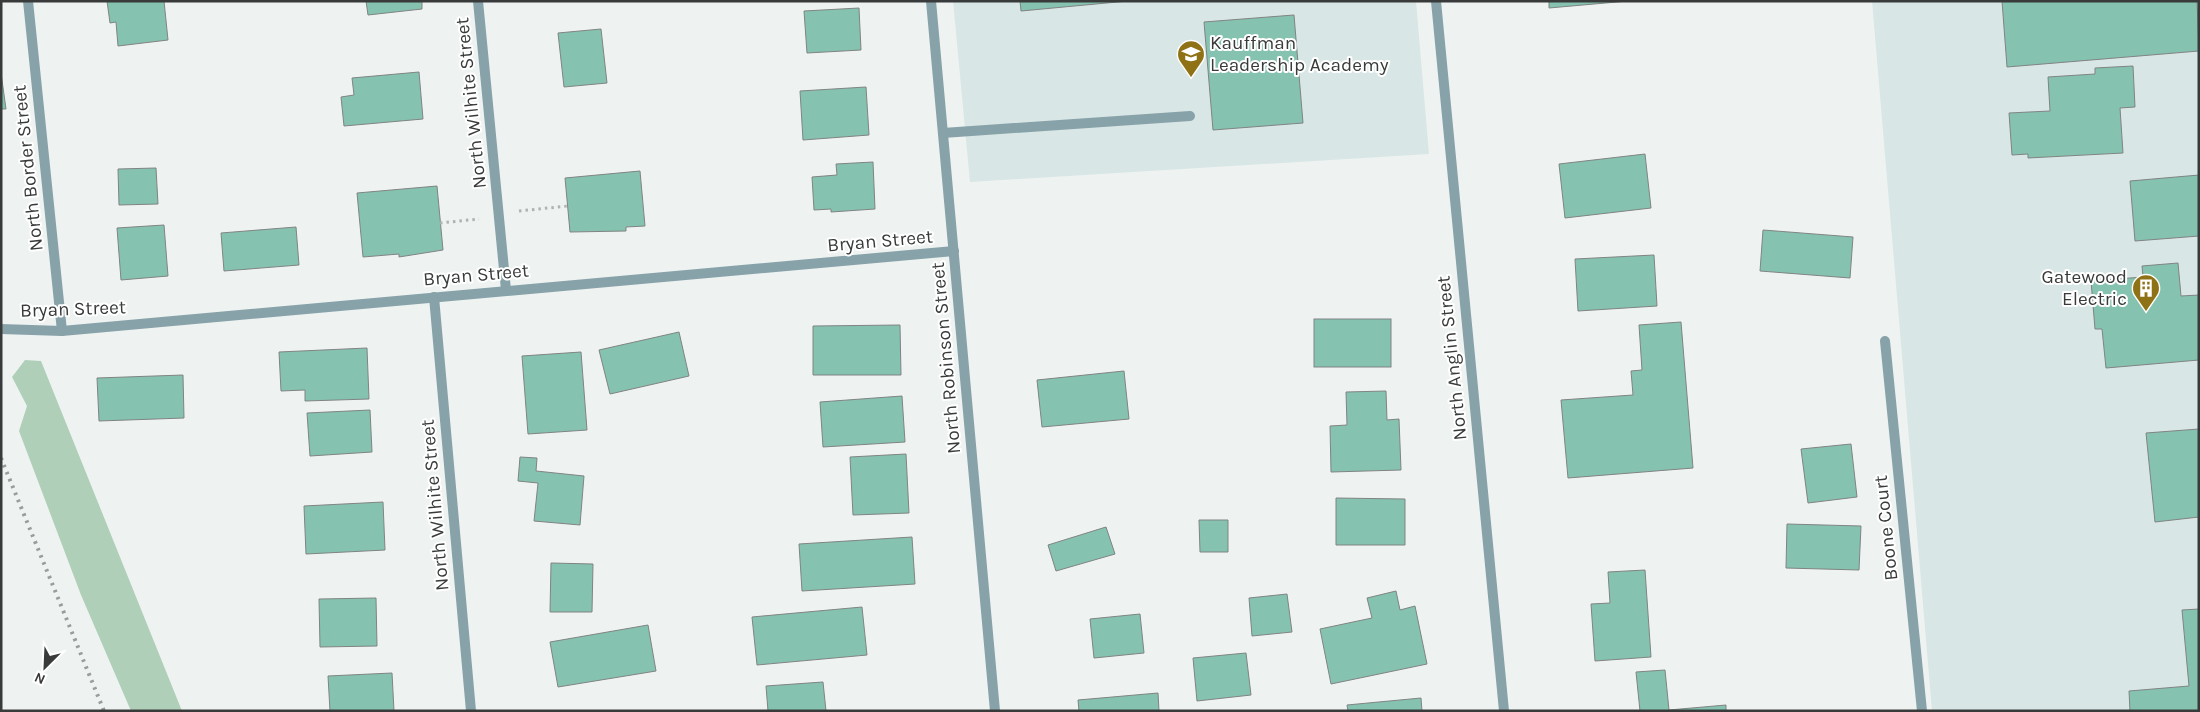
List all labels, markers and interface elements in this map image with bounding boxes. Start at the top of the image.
street label: North Wilhite Street [451,16,491,190]
place label: Kauffman Leadership Academy [1210,32,1389,76]
school or university icon: Kauffman Leadership Academy [1176,39,1206,78]
street label: North Border Street [8,84,48,252]
street label: Bryan Street [826,225,934,257]
street label: Bryan Street [422,259,530,291]
street label: North Robinson Street [927,261,965,455]
place label: Gatewood Electric [2042,266,2127,310]
building icon: Gatewood Electric [2131,273,2161,312]
street label: North Anglin Street [1432,274,1472,442]
street label: Bryan Street [20,296,126,322]
street label: North Wilhite Street [417,418,453,592]
street label: Boone Court [1870,474,1902,582]
north arrow [20,642,70,692]
text: N [32,669,48,688]

